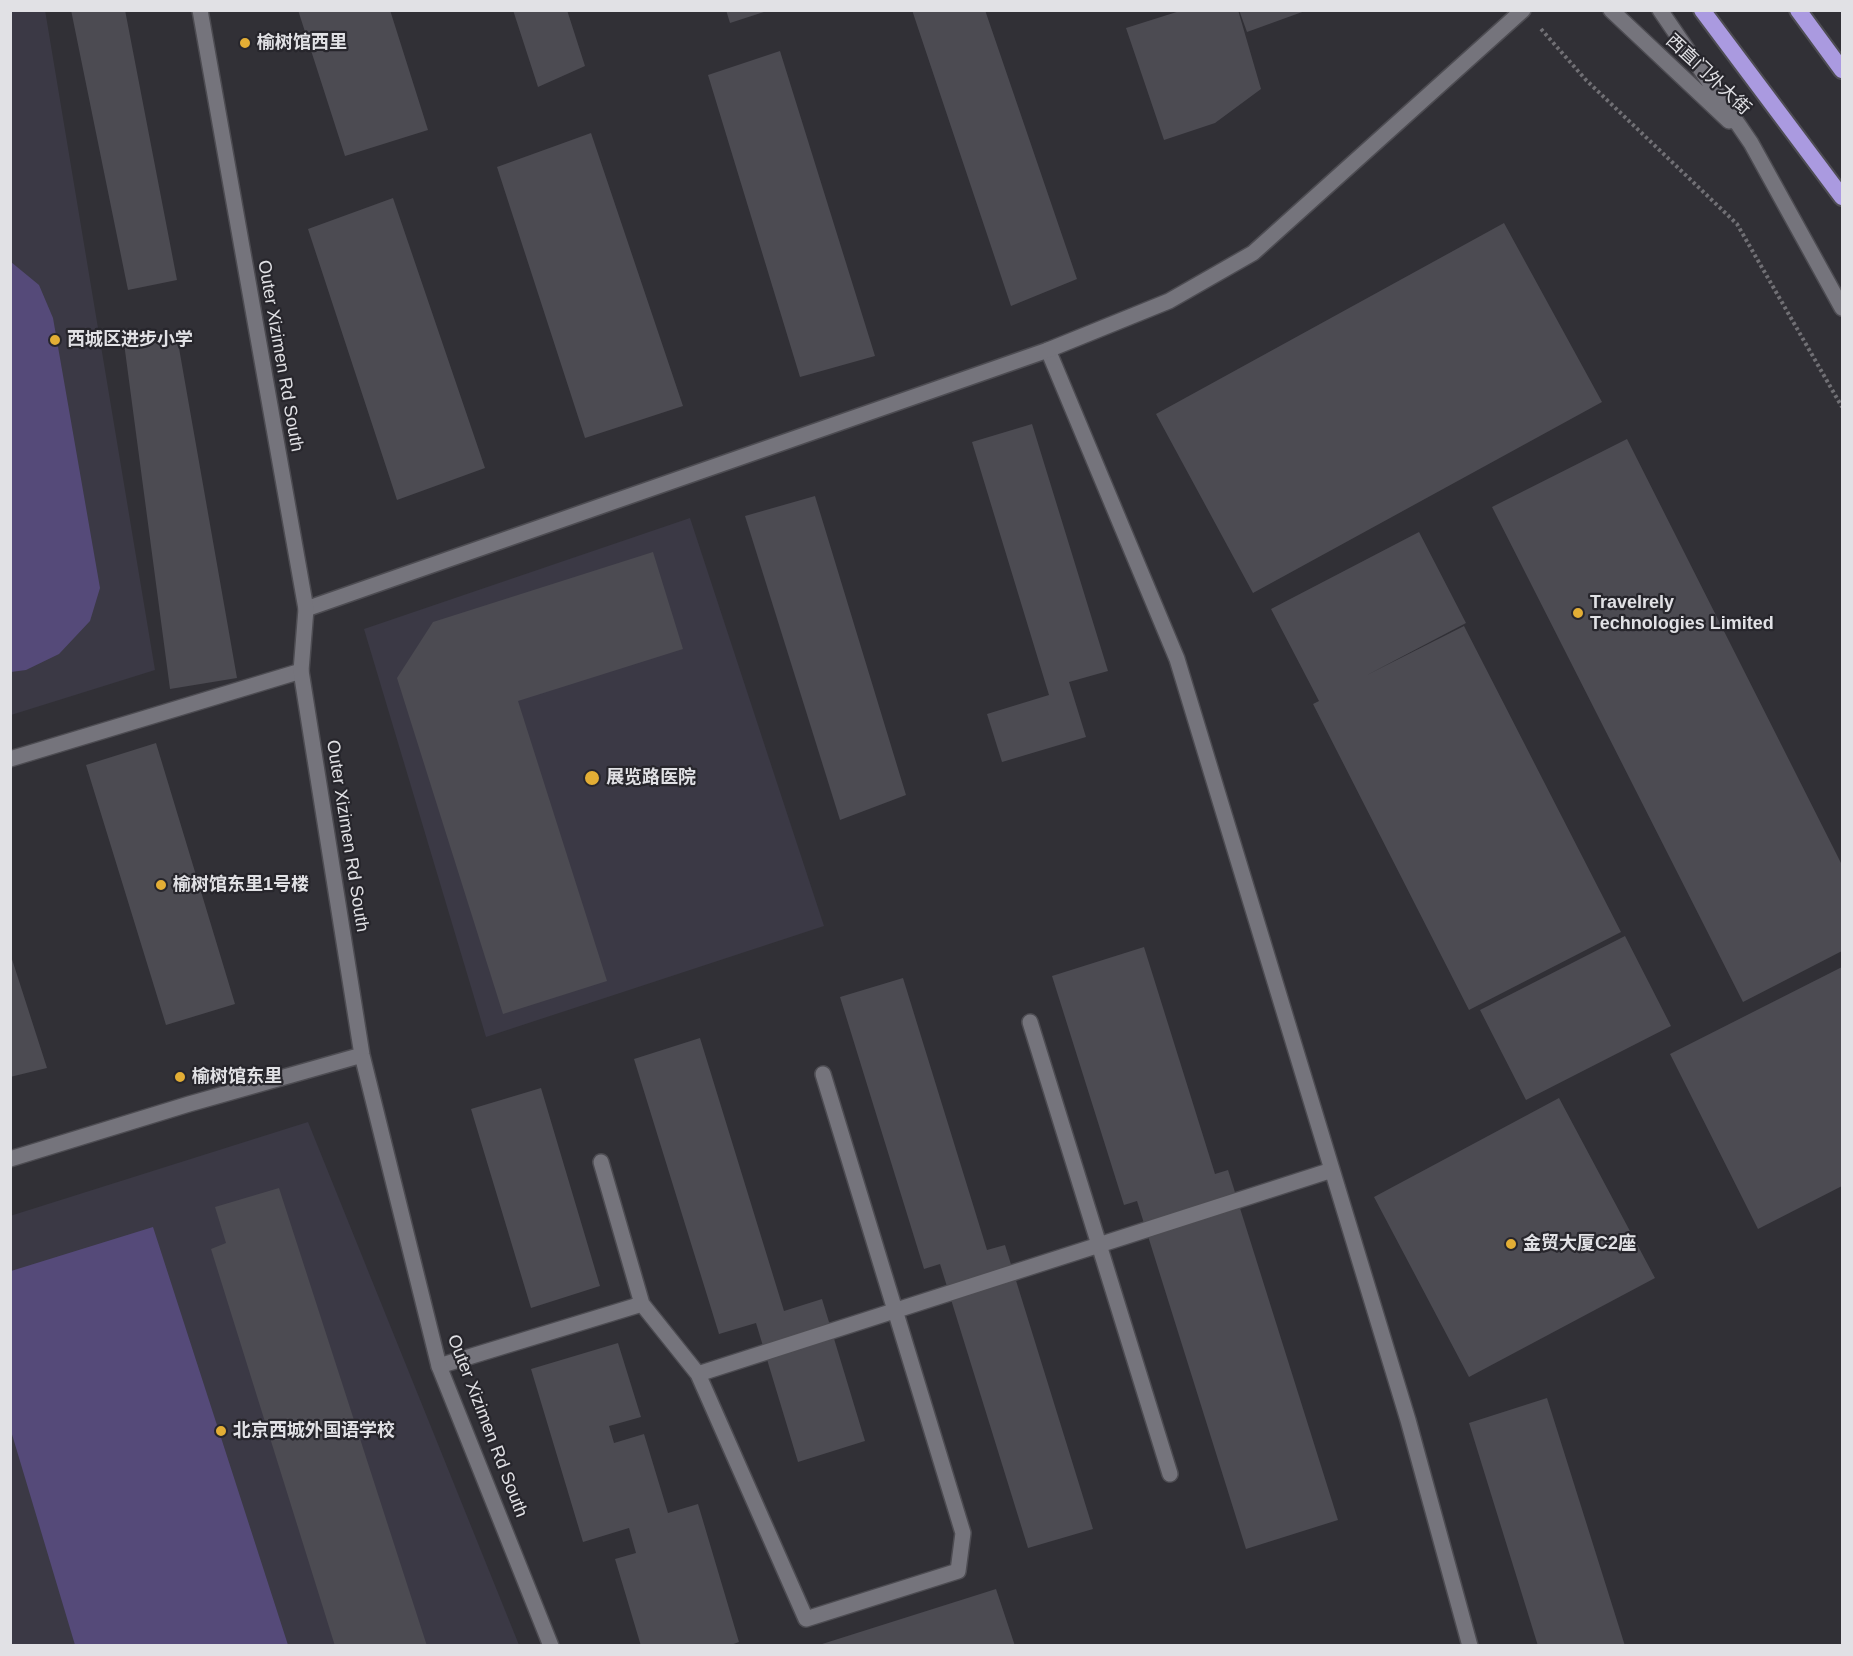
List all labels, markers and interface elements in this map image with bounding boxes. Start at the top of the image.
street label: 西直门外大街 [1661,30,1755,120]
place label: 榆树馆西里 [257,32,347,54]
marker: 榆树馆西里 [238,36,252,50]
street label: Outer Xizimen Rd South [253,259,307,453]
place label: 西城区进步小学 [67,329,193,351]
marker: 西城区进步小学 [48,333,62,347]
place label: Travelrely Technologies Limited [1590,592,1774,634]
marker: Travelrely Technologies Limited [1571,606,1585,620]
street label: Outer Xizimen Rd South [321,738,373,934]
place label: 展览路医院 [606,767,696,789]
marker: 展览路医院 [583,769,601,787]
place label: 榆树馆东里1号楼 [173,874,309,896]
marker: 榆树馆东里1号楼 [154,878,168,892]
place label: 榆树馆东里 [192,1066,282,1088]
marker: 榆树馆东里 [173,1070,187,1084]
place label: 金贸大厦C2座 [1523,1233,1636,1255]
marker: 金贸大厦C2座 [1504,1237,1518,1251]
street label: Outer Xizimen Rd South [442,1332,532,1520]
place label: 北京西城外国语学校 [233,1420,395,1442]
marker: 北京西城外国语学校 [214,1424,228,1438]

